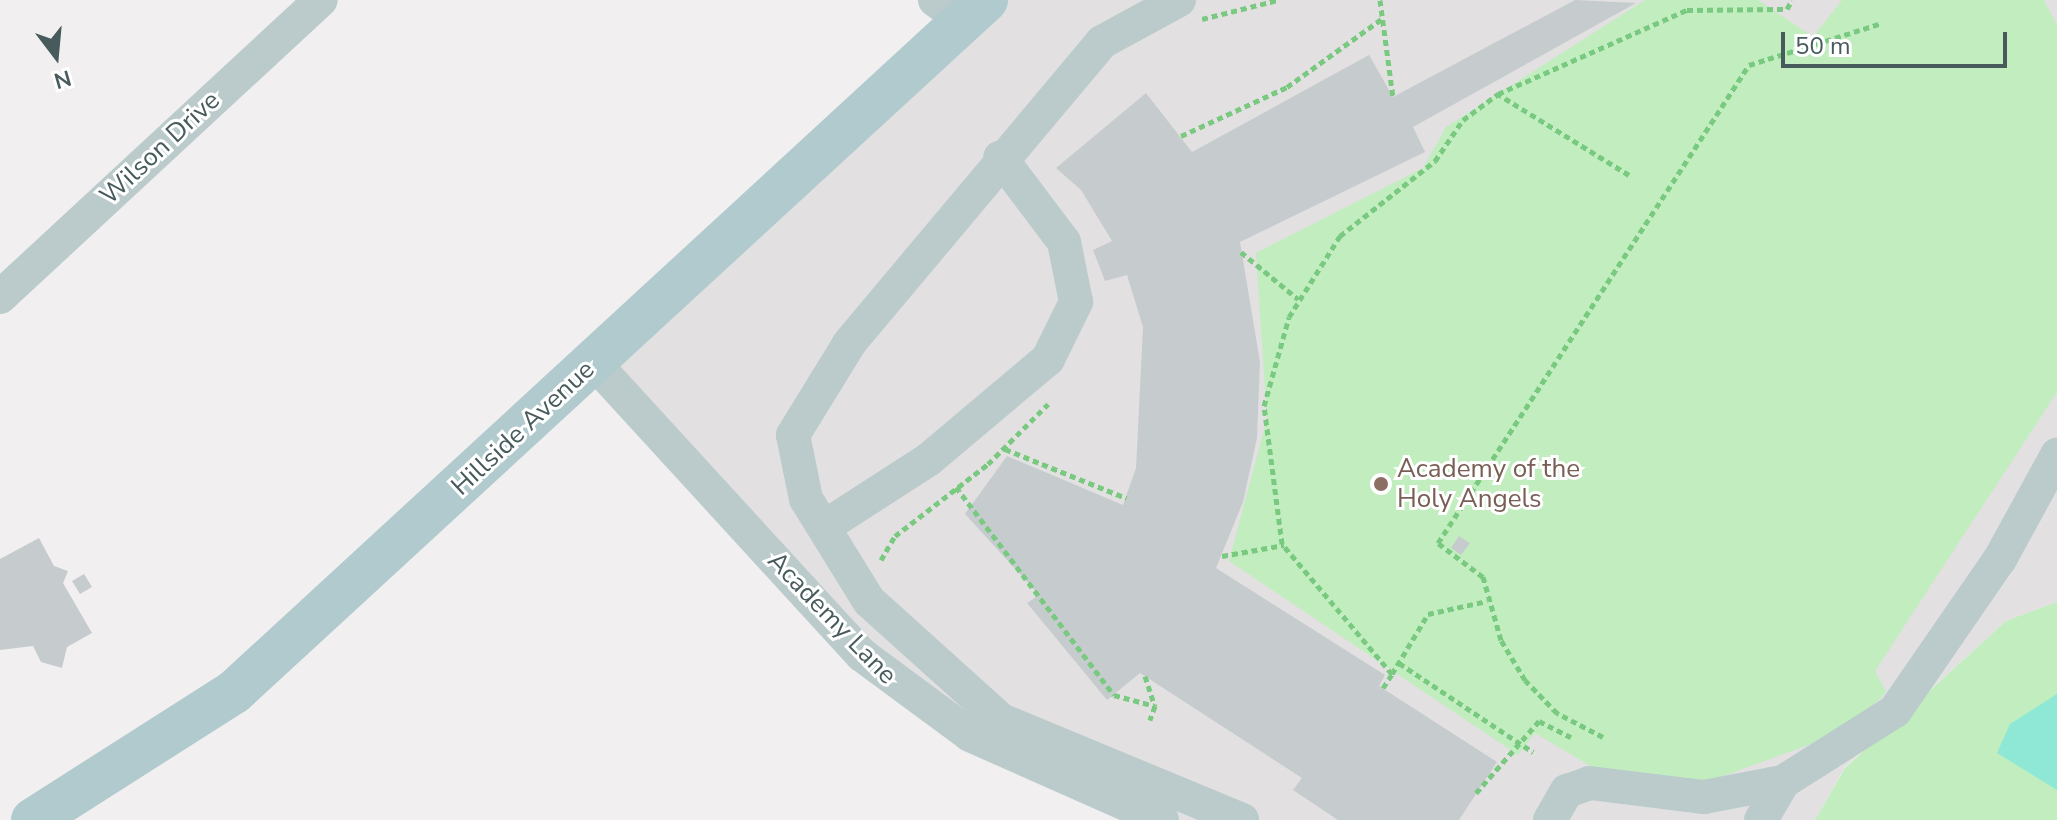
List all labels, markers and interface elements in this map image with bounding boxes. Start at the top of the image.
north arrow [16,16,96,96]
scale bar [1785,16,2011,66]
text: 50 m [1795,30,1851,62]
text: N [51,62,75,96]
street label: Wilson Drive [94,85,226,211]
street label: Hillside Avenue [445,354,601,502]
place label: Academy of the Holy Angels [1397,453,1580,514]
marker: Academy of the Holy Angels [1372,475,1390,493]
street label: Academy Lane [761,545,903,691]

